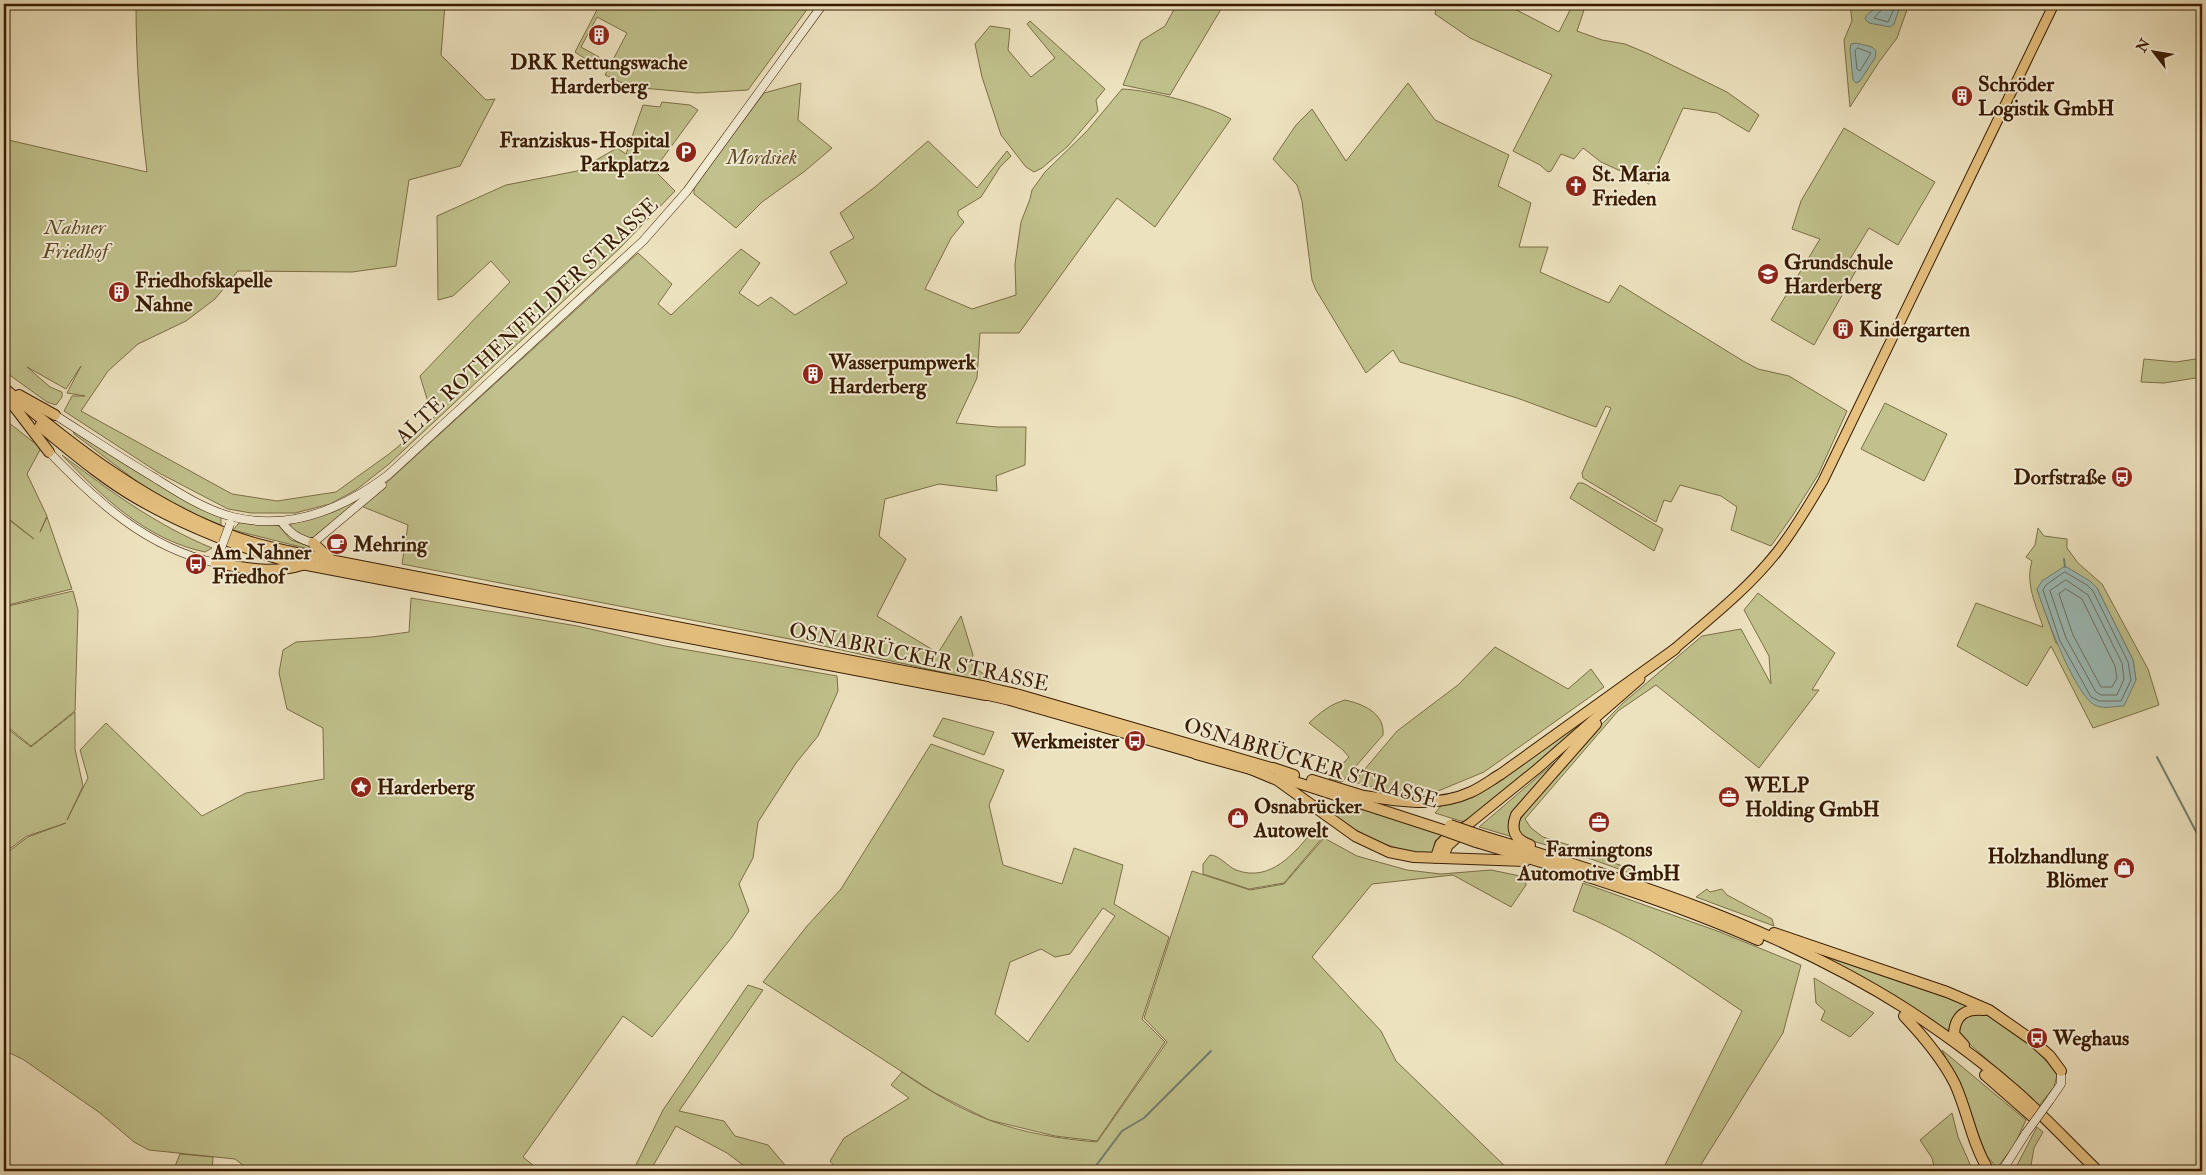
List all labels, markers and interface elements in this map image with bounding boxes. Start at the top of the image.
building icon: DRK Rettungswache Harderberg [587,23,611,47]
north arrow [2128,28,2178,78]
text: N [2132,35,2154,56]
place label: DRK Rettungswache Harderberg [510,49,688,100]
place label: Schröder Logistik GmbH [1978,71,2114,122]
building icon: Schröder Logistik GmbH [1950,84,1974,108]
place label: Franziskus-Hospital Parkplatz2 [499,127,671,178]
parking icon: Franziskus-Hospital Parkplatz2 [674,140,698,164]
park label: Mordsiek [725,144,797,171]
place label: St. Maria Frieden [1592,161,1671,212]
church icon: St. Maria Frieden [1564,174,1588,198]
street label: ALTE ROTHENFELDER STRASSE [389,192,664,451]
park label: Nahner Friedhof [41,214,113,265]
place label: Grundschule Harderberg [1784,249,1893,300]
school or university icon: Grundschule Harderberg [1756,262,1780,286]
place label: Friedhofskapelle Nahne [134,267,273,318]
building icon: Friedhofskapelle Nahne [107,280,131,304]
place label: Kindergarten [1859,316,1970,343]
building icon: Kindergarten [1831,317,1855,341]
place label: Wasserpumpwerk Harderberg [828,349,977,400]
building icon: Wasserpumpwerk Harderberg [801,362,825,386]
place label: Dorfstraße [2014,464,2106,491]
bus stop icon: Dorfstraße [2110,465,2134,489]
place label: Mehring [352,531,428,558]
cafe icon: Mehring [325,532,349,556]
place label: Am Nahner Friedhof [211,539,313,590]
bus stop icon: Am Nahner Friedhof [184,552,208,576]
street label: OSNABRÜCKER STRASSE [787,616,1051,698]
street label: OSNABRÜCKER STRASSE [1180,711,1442,815]
place label: Werkmeister [1011,728,1120,755]
bus stop icon: Werkmeister [1123,729,1147,753]
place label: WELP Holding GmbH [1744,772,1880,823]
place label: Harderberg [377,774,475,801]
place icon: Harderberg [349,775,373,799]
office icon: WELP Holding GmbH [1717,785,1741,809]
place label: Osnabrücker Autowelt [1253,793,1363,844]
shop icon: Osnabrücker Autowelt [1226,806,1250,830]
office icon: Farmingtons Automotive GmbH [1587,810,1611,834]
place label: Farmingtons Automotive GmbH [1517,836,1680,887]
place label: Holzhandlung Blömer [1987,843,2109,894]
shop icon: Holzhandlung Blömer [2112,856,2136,880]
place label: Weghaus [2052,1025,2129,1052]
bus stop icon: Weghaus [2025,1026,2049,1050]

